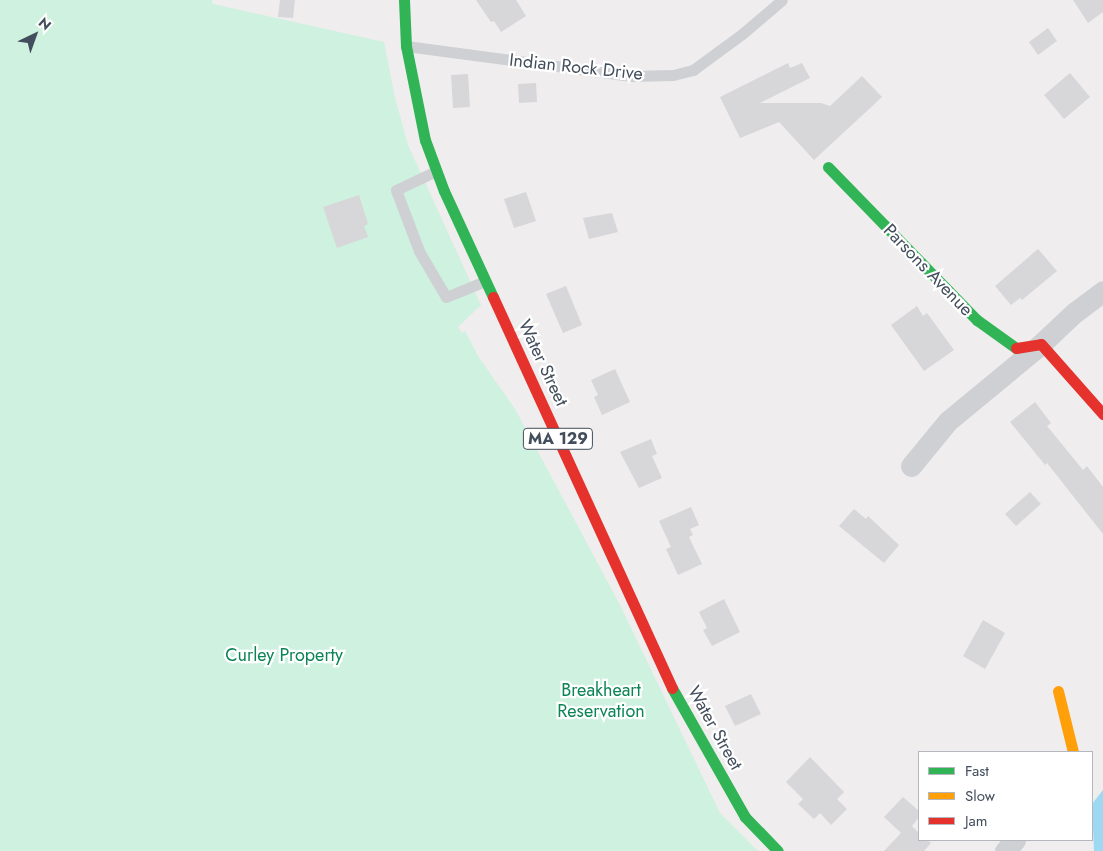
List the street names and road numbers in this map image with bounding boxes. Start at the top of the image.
street label: Indian Rock Drive [508,49,644,85]
street label: Parsons Avenue [879,220,977,320]
street label: Water Street [514,316,572,410]
road number: MA 129 [522,426,594,452]
street label: Water Street [683,682,747,774]

